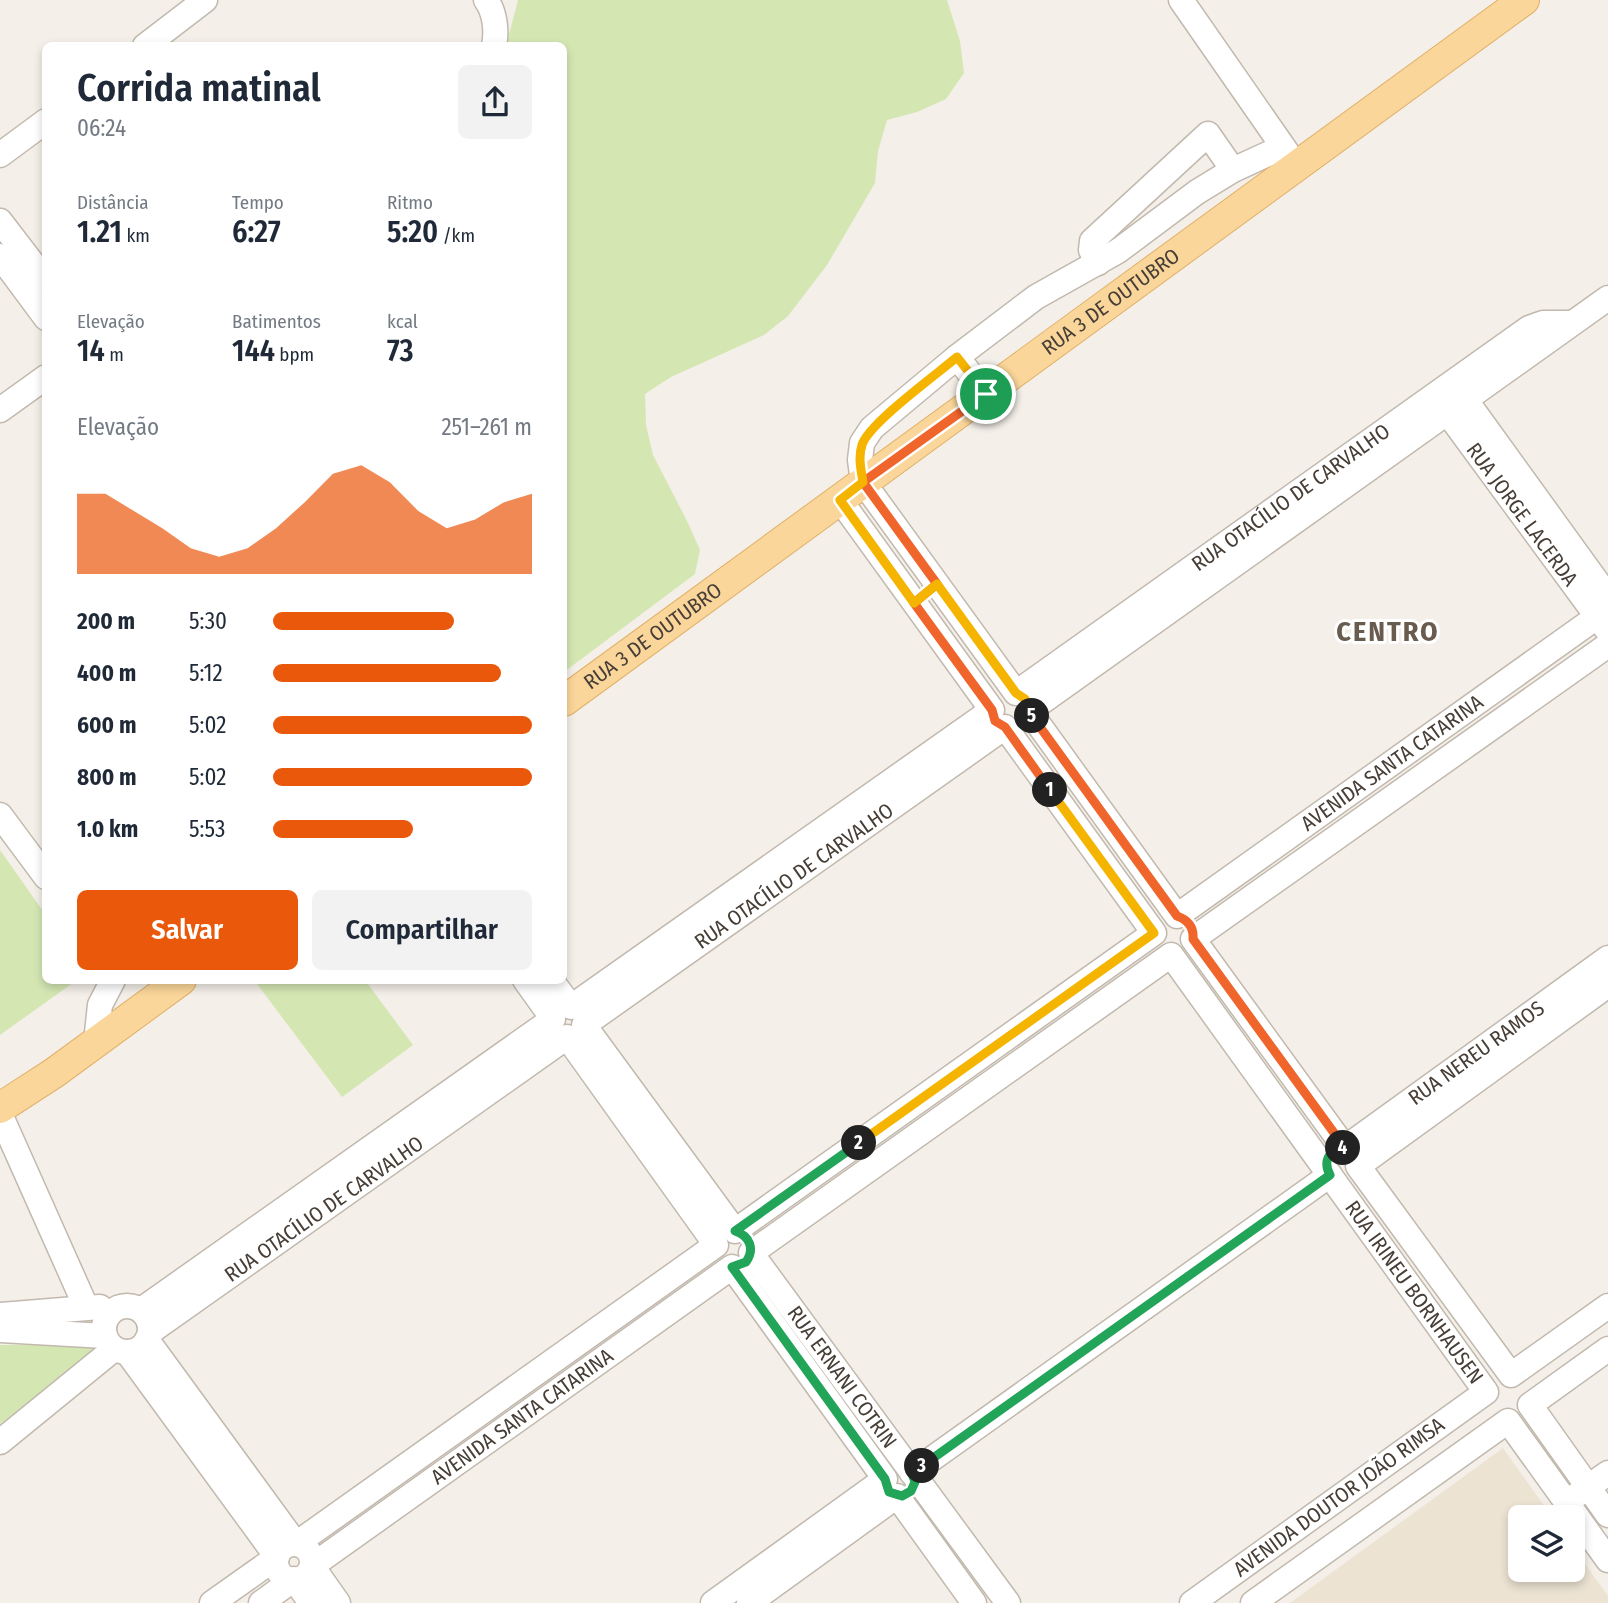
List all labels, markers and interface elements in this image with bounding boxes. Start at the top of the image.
text: Corrida matinal [77,65,321,111]
button: share [458,65,532,139]
text: 06:24 [77,114,126,142]
text: Distância [77,191,149,214]
text: Tempo [232,191,284,214]
text: Ritmo [387,191,433,214]
text: 1.21 [77,214,122,250]
text: 6:27 [232,214,280,250]
text: 5:20 [387,214,438,250]
text: km [122,224,150,247]
text: /km [438,224,475,247]
street label: RUA 3 DE OUTUBRO [1037,243,1185,361]
text: Elevação [77,310,145,333]
text: Batimentos [232,310,321,333]
text: kcal [387,310,418,333]
text: 14 [77,333,105,369]
text: 144 [232,333,275,369]
text: 73 [387,333,414,369]
text: m [105,343,124,366]
text: bpm [275,343,314,366]
pin [956,364,1016,424]
icon: arrive [967,375,1005,413]
text: Elevação [77,413,159,441]
text: 251–261 m [441,413,532,441]
street label: RUA OTACÍLIO DE CARVALHO [1187,418,1395,577]
street label: RUA JORGE LACERDA [1461,438,1583,591]
street label: RUA 3 DE OUTUBRO [579,577,727,695]
text: 200 m [77,607,135,635]
text: 5:30 [189,607,227,635]
district label: CENTRO [1336,615,1440,648]
text: 400 m [77,659,136,687]
text: 5:12 [189,659,223,687]
street label: AVENIDA SANTA CATARINA [1296,689,1488,837]
pin: 5 [1014,698,1050,734]
text: 5 [1027,704,1036,727]
text: 600 m [77,711,136,739]
text: 5:02 [189,711,226,739]
text: 800 m [77,763,137,791]
text: 5:02 [189,763,226,791]
pin: 1 [1032,772,1068,808]
text: 1 [1045,778,1054,801]
street label: RUA OTACÍLIO DE CARVALHO [689,797,899,955]
text: 1.0 km [77,815,138,843]
text: 5:53 [189,815,225,843]
button: Salvar [77,890,298,970]
button: Compartilhar [312,890,532,970]
street label: RUA NEREU RAMOS [1403,995,1549,1111]
pin: 2 [842,1126,876,1160]
street label: RUA OTACÍLIO DE CARVALHO [219,1130,429,1288]
pin: 4 [1326,1130,1360,1166]
text: 2 [854,1131,863,1154]
text: 4 [1338,1136,1347,1159]
street label: RUA IRINEU BORNHAUSEN [1339,1196,1489,1389]
street label: RUA ERNANI COTRIN [782,1301,902,1453]
street label: AVENIDA SANTA CATARINA [426,1343,618,1490]
street label: AVENIDA DOUTOR JOÃO RIMSA [1228,1412,1450,1582]
pin: 3 [904,1448,940,1484]
text: 3 [917,1454,926,1477]
map controls [1508,1505,1585,1582]
button: layers [1508,1505,1585,1582]

